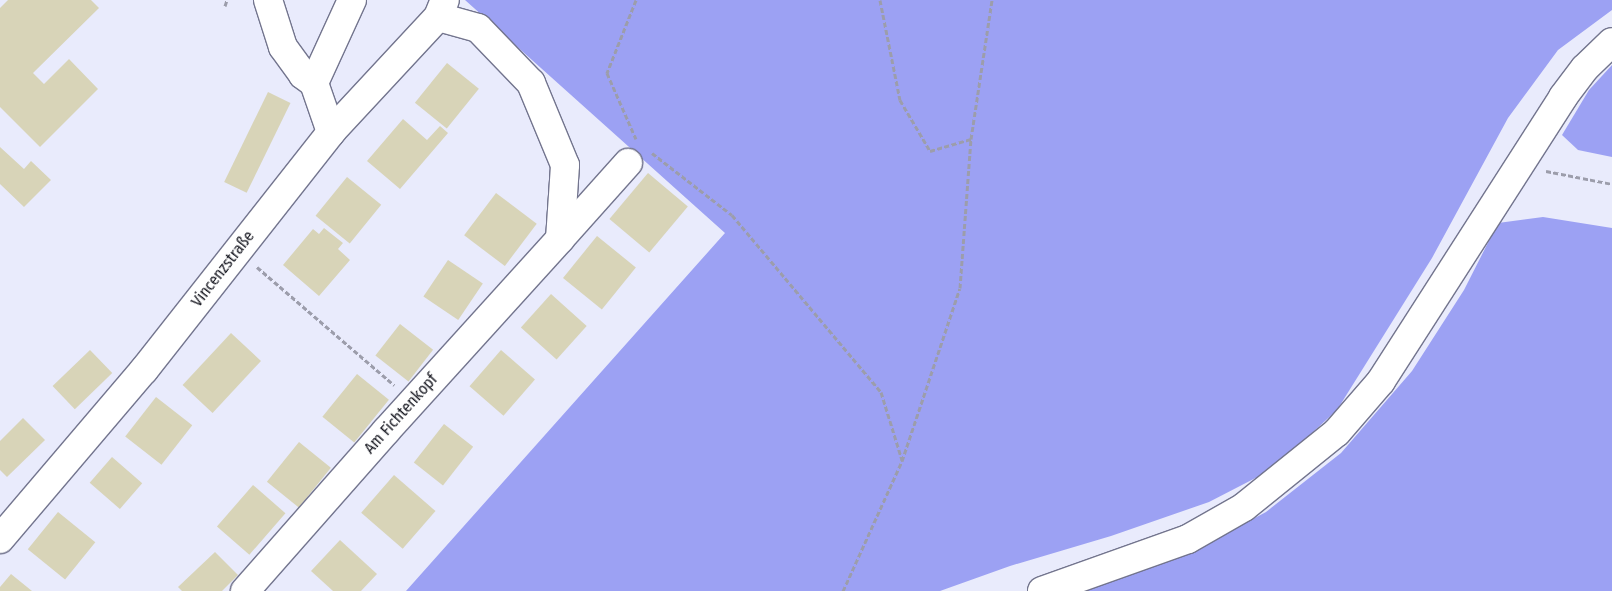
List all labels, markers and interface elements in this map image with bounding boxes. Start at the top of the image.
street label: Vincenzstraße [187,227,259,311]
street label: Am Fichtenkopf [360,370,442,458]

